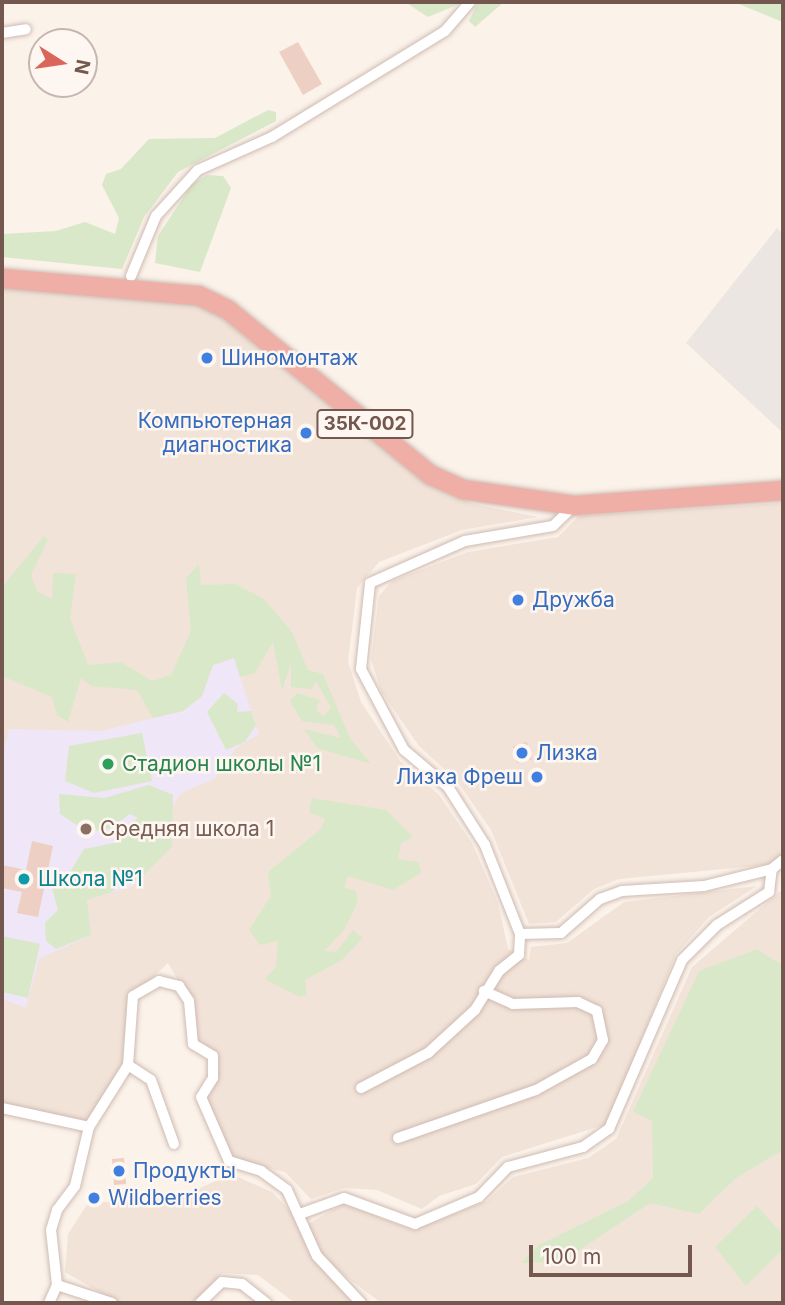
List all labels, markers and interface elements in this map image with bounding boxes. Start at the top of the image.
north arrow [28,28,98,98]
text: N [69,58,95,77]
place label: Шиномонтаж [221,345,358,371]
marker: Шиномонтаж [199,350,215,366]
place label: Компьютерная диагностика [138,408,292,458]
road number: 35К-002 [316,408,414,440]
marker: Компьютерная диагностика [298,425,314,441]
place label: Дружба [532,587,615,613]
marker: Дружба [510,592,526,608]
place label: Лизка [536,740,598,766]
marker: Лизка [514,745,530,761]
place label: Стадион школы №1 [122,751,321,777]
marker: Стадион школы №1 [100,756,116,772]
place label: Лизка Фреш [396,764,523,790]
marker: Лизка Фреш [529,769,545,785]
place label: Средняя школа 1 [100,816,274,842]
marker: Средняя школа 1 [78,821,94,837]
place label: Школа №1 [38,866,143,892]
marker: Школа №1 [16,871,32,887]
place label: Продукты [133,1158,236,1184]
marker: Продукты [111,1163,127,1179]
place label: Wildberries [108,1185,222,1211]
marker: Wildberries [86,1190,102,1206]
scale bar [533,1232,696,1276]
text: 100 m [542,1244,601,1269]

